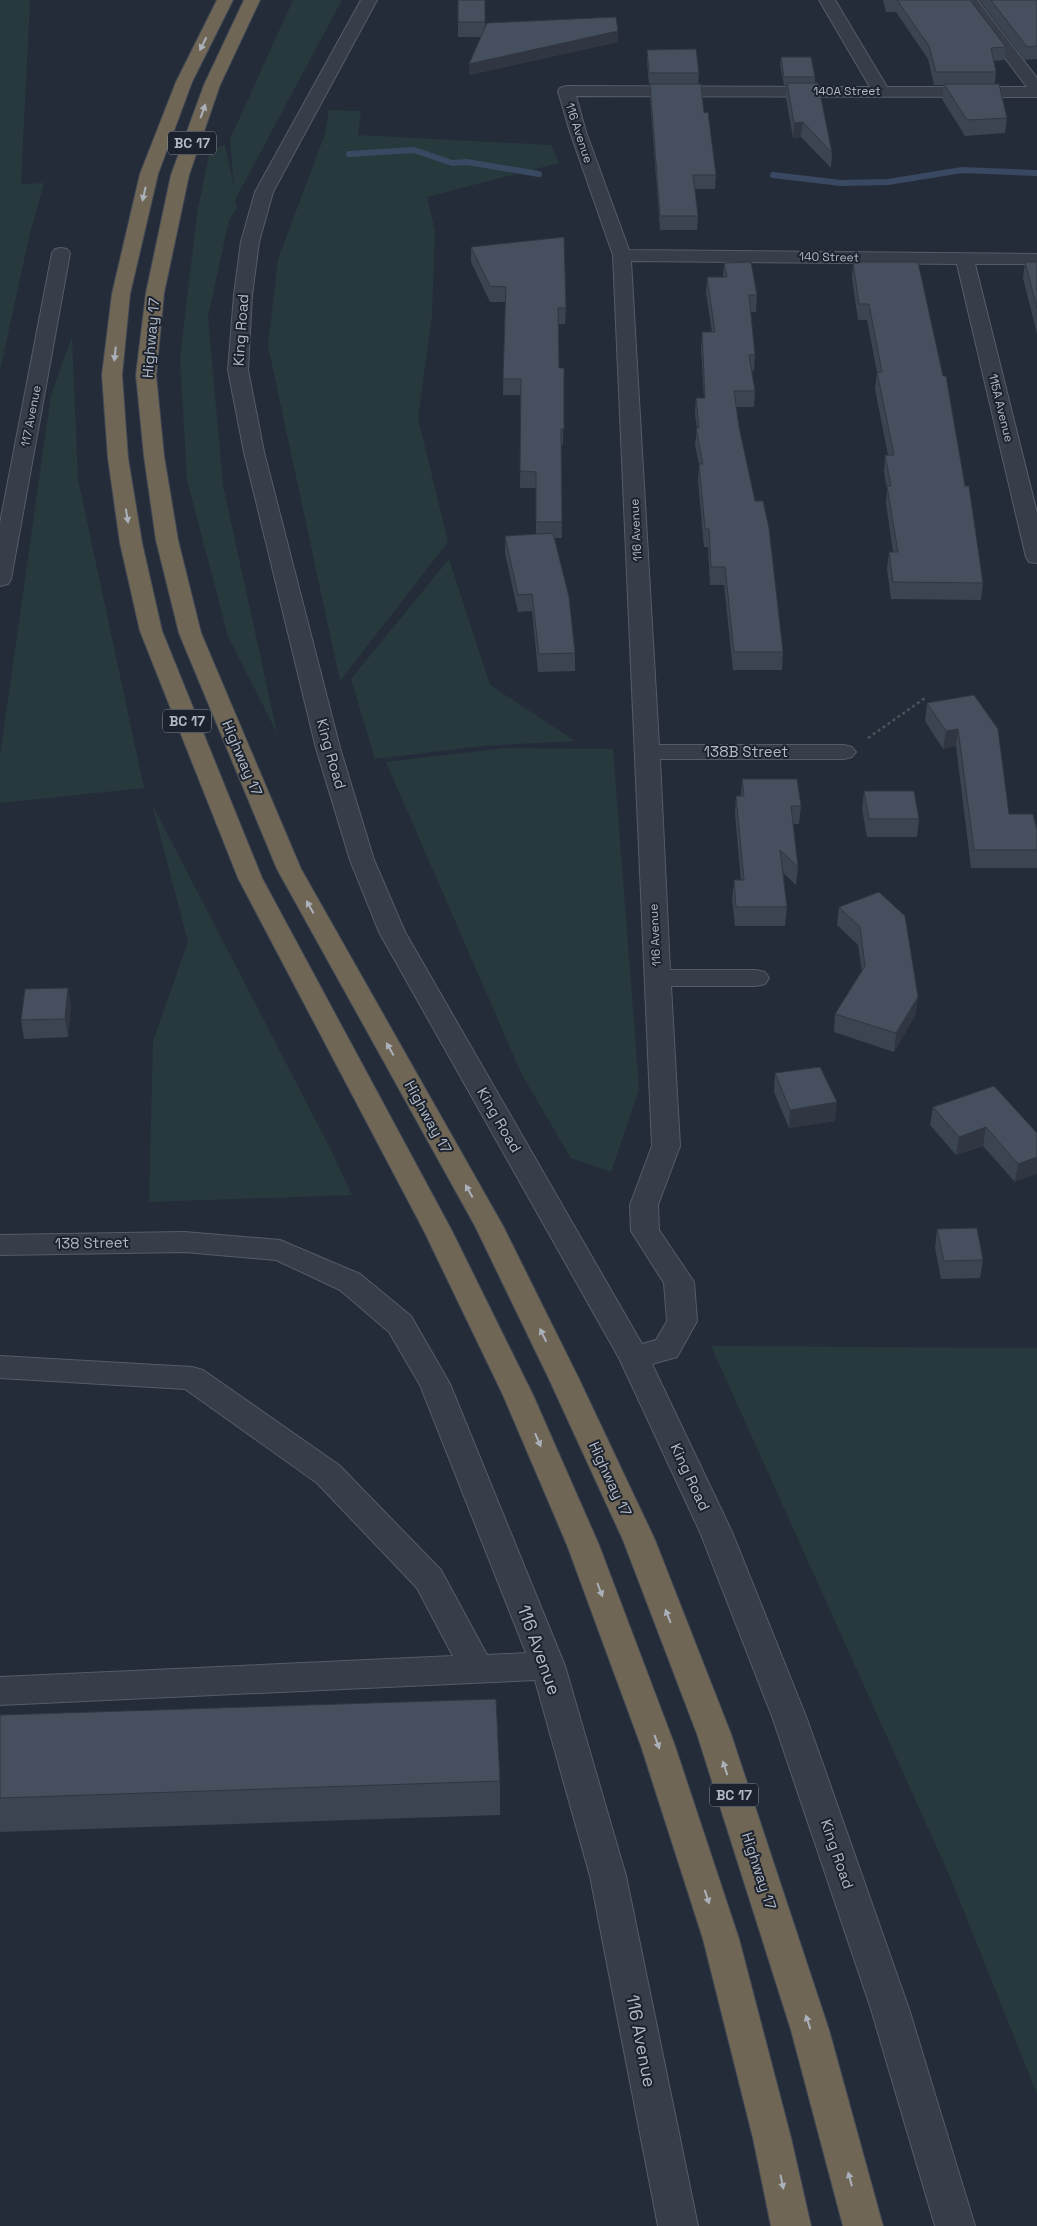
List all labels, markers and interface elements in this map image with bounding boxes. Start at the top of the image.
one-way arrow [199,36,207,51]
street label: 140A Street [813,83,881,99]
street label: 116 Avenue [562,101,596,165]
one-way arrow [199,103,207,118]
road number: BC 17 [168,132,216,154]
one-way arrow [140,187,148,202]
street label: 140 Street [799,248,859,266]
street label: King Road [229,293,253,367]
street label: Highway 17 [138,297,163,379]
one-way arrow [110,346,118,362]
street label: 115A Avenue [985,372,1017,444]
street label: 117 Avenue [17,384,45,448]
street label: 116 Avenue [626,498,646,562]
one-way arrow [123,508,131,524]
road number: BC 17 [163,709,211,732]
street label: King Road [312,716,351,791]
street label: Highway 17 [218,717,267,799]
street label: 138B Street [704,742,788,761]
one-way arrow [306,900,315,914]
street label: 116 Avenue [645,903,665,967]
one-way arrow [385,1042,394,1056]
street label: Highway 17 [401,1077,456,1157]
street label: King Road [473,1084,526,1156]
one-way arrow [465,1183,473,1198]
street label: 138 Street [55,1232,129,1253]
one-way arrow [539,1328,547,1343]
one-way arrow [534,1433,542,1447]
street label: Highway 17 [585,1438,636,1519]
street label: King Road [667,1440,714,1514]
one-way arrow [596,1583,604,1598]
street label: 116 Avenue [513,1602,566,1698]
one-way arrow [664,1608,671,1623]
one-way arrow [653,1735,661,1750]
one-way arrow [721,1760,728,1775]
road number: BC 17 [710,1784,758,1806]
street label: King Road [817,1817,858,1891]
street label: Highway 17 [738,1830,781,1912]
one-way arrow [704,1889,711,1904]
street label: 116 Avenue [621,1993,662,2089]
one-way arrow [803,2014,811,2029]
one-way arrow [846,2171,854,2186]
one-way arrow [778,2174,786,2190]

